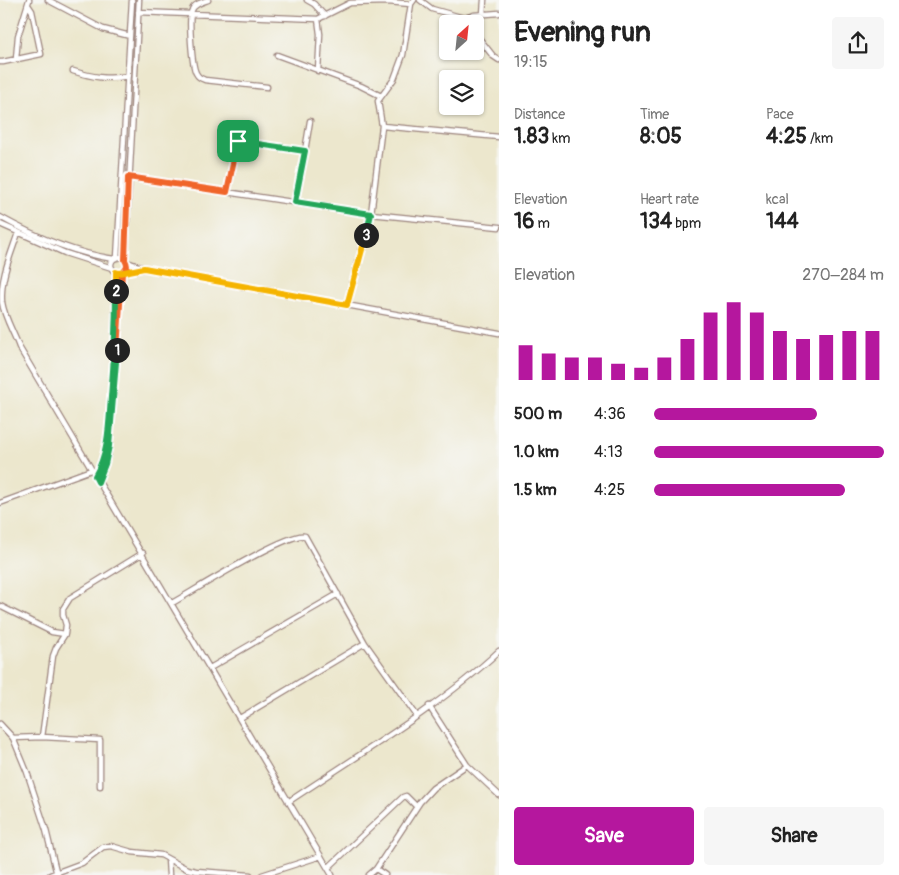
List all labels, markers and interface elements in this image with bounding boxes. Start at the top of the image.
north arrow [439,15,484,60]
map controls [439,15,484,115]
text: Evening run [514,15,651,50]
button: share [832,17,884,69]
text: 19:15 [514,52,548,72]
button: layers [439,70,484,115]
text: Distance [514,106,565,123]
text: Time [640,106,669,123]
text: Pace [766,106,794,123]
pin [217,120,259,162]
text: 1.83 [514,123,549,150]
text: 8:05 [640,123,682,150]
text: 4:25 [766,123,807,150]
icon: arrive [224,127,252,155]
text: km [549,130,570,147]
text: /km [807,130,833,147]
text: Elevation [514,191,567,208]
text: Heart rate [640,191,699,208]
text: kcal [766,191,789,208]
text: 16 [514,208,534,235]
text: 134 [640,208,672,235]
text: 144 [766,208,799,235]
text: m [534,215,550,232]
text: bpm [672,215,701,232]
pin: 3 [354,222,378,248]
text: 3 [363,227,370,244]
text: Elevation [514,265,575,285]
text: 270–284 m [802,265,884,285]
pin: 2 [104,278,128,304]
text: 2 [113,283,120,300]
pin: 1 [104,338,130,362]
text: 1 [115,342,120,359]
text: 500 m [514,404,562,424]
text: 4:36 [594,404,626,424]
text: 1.0 km [514,442,559,462]
text: 4:13 [594,442,623,462]
text: 1.5 km [514,480,557,500]
text: 4:25 [594,480,625,500]
button: Save [514,807,694,865]
button: Share [704,807,884,865]

